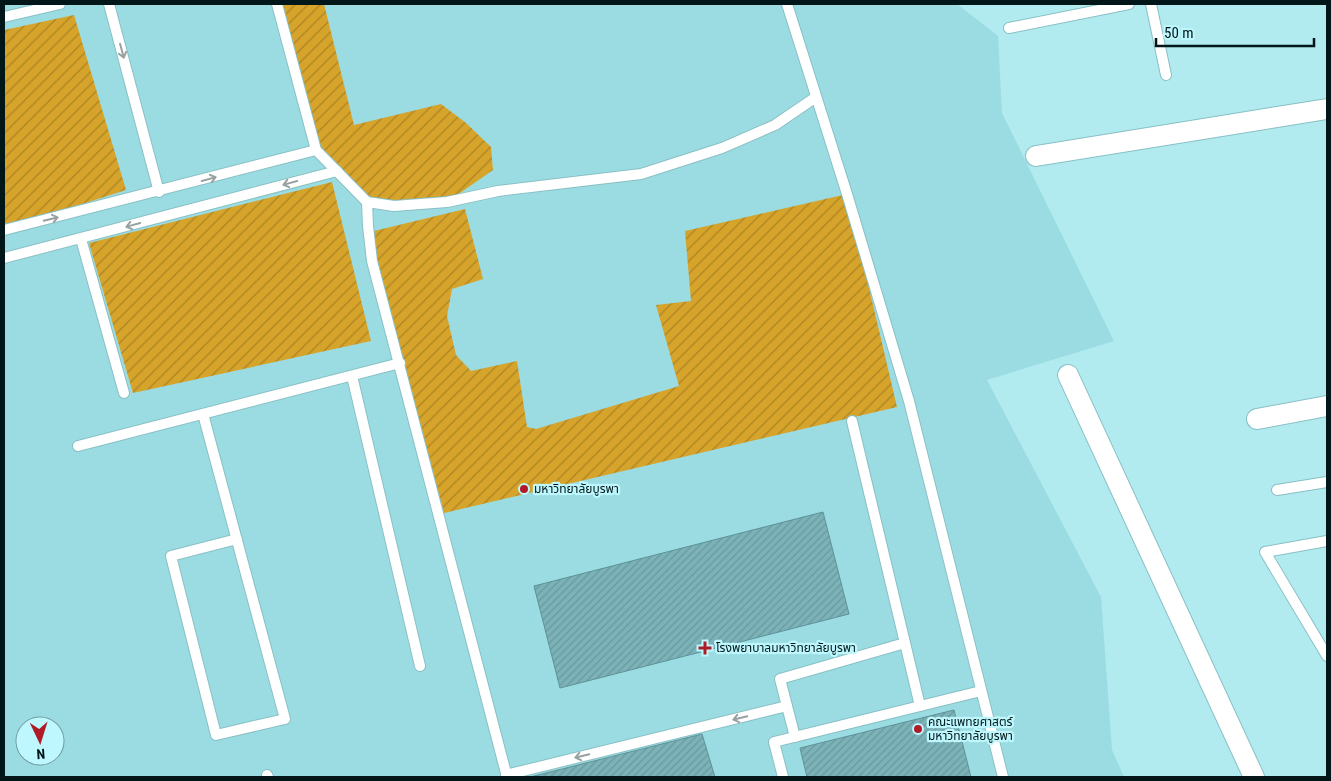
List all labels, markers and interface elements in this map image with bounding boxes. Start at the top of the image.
scale bar [1156,15,1314,47]
text: 50 m [1164,24,1194,42]
one-way arrow [117,42,127,58]
one-way arrow [200,173,216,183]
one-way arrow [282,179,298,189]
one-way arrow [43,213,59,223]
one-way arrow [125,221,141,230]
place label: มหาวิทยาลัยบูรพา [534,482,619,496]
marker: มหาวิทยาลัยบูรพา [518,483,530,495]
marker: โรงพยาบาลมหาวิทยาลัยบูรพา [698,641,712,655]
place label: โรงพยาบาลมหาวิทยาลัยบูรพา [716,641,856,655]
one-way arrow [732,713,748,723]
place label: คณะแพทยศาสตร์ มหาวิทยาลัยบูรพา [928,715,1013,743]
north arrow [15,716,65,766]
marker: คณะแพทยศาสตร์ มหาวิทยาลัยบูรพา [912,723,924,735]
text: N [36,746,46,762]
one-way arrow [574,752,590,761]

